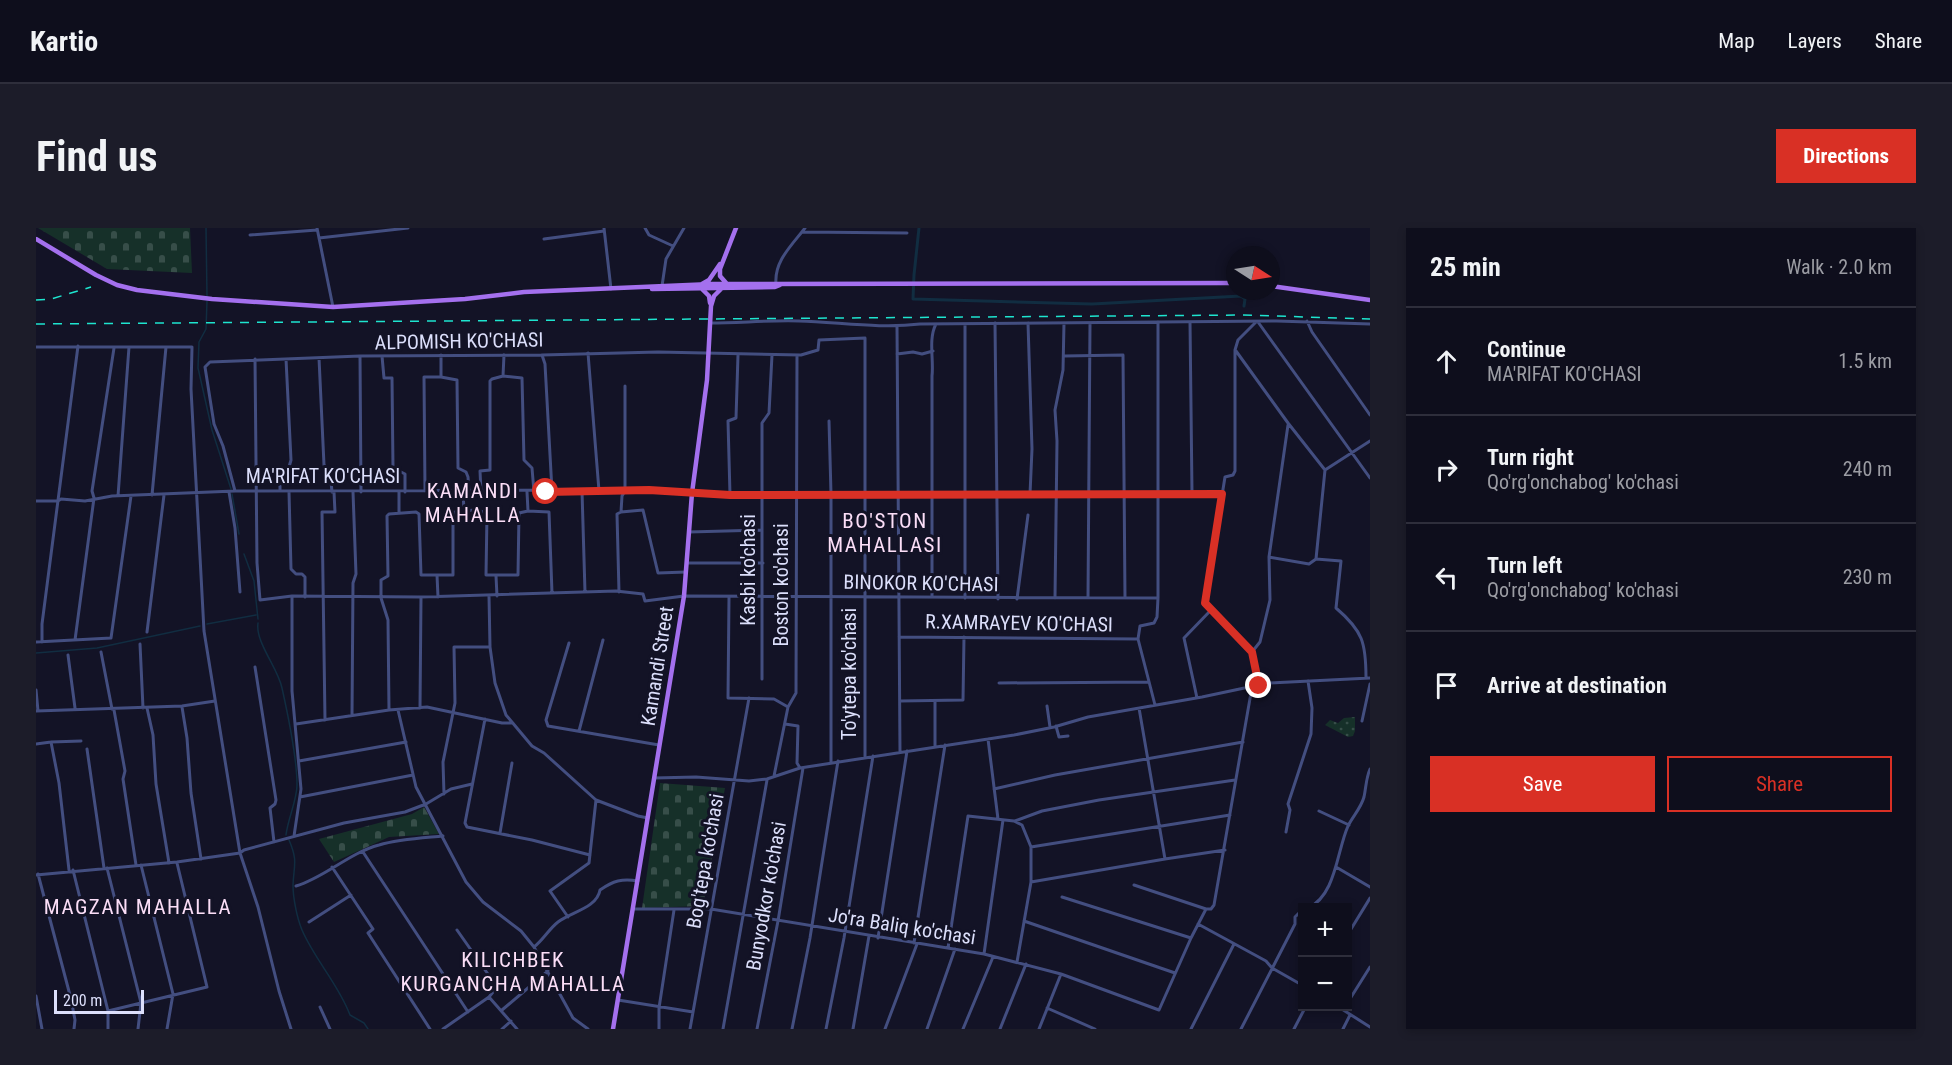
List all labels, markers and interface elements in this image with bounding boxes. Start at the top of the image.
text: Kartio [30,25,98,58]
text: Map [1718,29,1755,53]
text: Layers [1788,29,1842,53]
text: Share [1875,29,1922,53]
button: Directions [1776,129,1916,183]
text: Find us [36,132,157,181]
north arrow [1226,246,1280,300]
text: 25 min [1430,252,1501,282]
text: Walk · 2.0 km [1786,255,1892,279]
street label: ALPOMISH KO'CHASI [375,328,543,354]
text: Continue [1487,337,1566,362]
icon: ahead [1430,345,1463,378]
text: 1.5 km [1838,349,1892,373]
text: MA'RIFAT KO'CHASI [1487,362,1642,386]
text: Turn right [1487,445,1574,470]
icon: right [1430,453,1463,486]
text: 240 m [1843,457,1892,481]
street label: MA'RIFAT KO'CHASI [246,464,400,488]
text: Qo'rg'onchabog' ko'chasi [1487,470,1679,494]
route start [532,478,558,504]
district label: KAMANDI MAHALLA [425,479,521,527]
district label: BO'STON MAHALLASI [827,509,943,557]
street label: Kasbi ko'chasi [736,514,760,626]
street label: Boston ko'chasi [769,524,793,646]
text: Turn left [1487,553,1562,578]
icon: left [1430,561,1463,594]
text: 230 m [1843,565,1892,589]
street label: BINOKOR KO'CHASI [843,570,999,596]
text: Qo'rg'onchabog' ko'chasi [1487,578,1679,602]
street label: Kamandi Street [636,604,678,728]
street label: To'ytepa ko'chasi [837,608,861,740]
street label: R.XAMRAYEV KO'CHASI [925,609,1113,637]
icon: arrive [1430,669,1463,702]
route end [1245,672,1271,698]
text: Arrive at destination [1487,673,1667,698]
button: Save [1430,756,1655,812]
button: Share [1667,756,1892,812]
street label: Bog'tepa ko'chasi [681,792,729,930]
street label: Bunyodkor ko'chasi [741,820,791,972]
district label: MAGZAN MAHALLA [44,895,232,919]
street label: Jo'ra Baliq ko'chasi [827,903,977,949]
map controls [1298,903,1352,1011]
button: + [1298,903,1352,957]
district label: KILICHBEK KURGANCHA MAHALLA [400,948,626,996]
button: − [1298,957,1352,1011]
scale bar [54,987,144,1014]
text: 200 m [63,991,102,1010]

